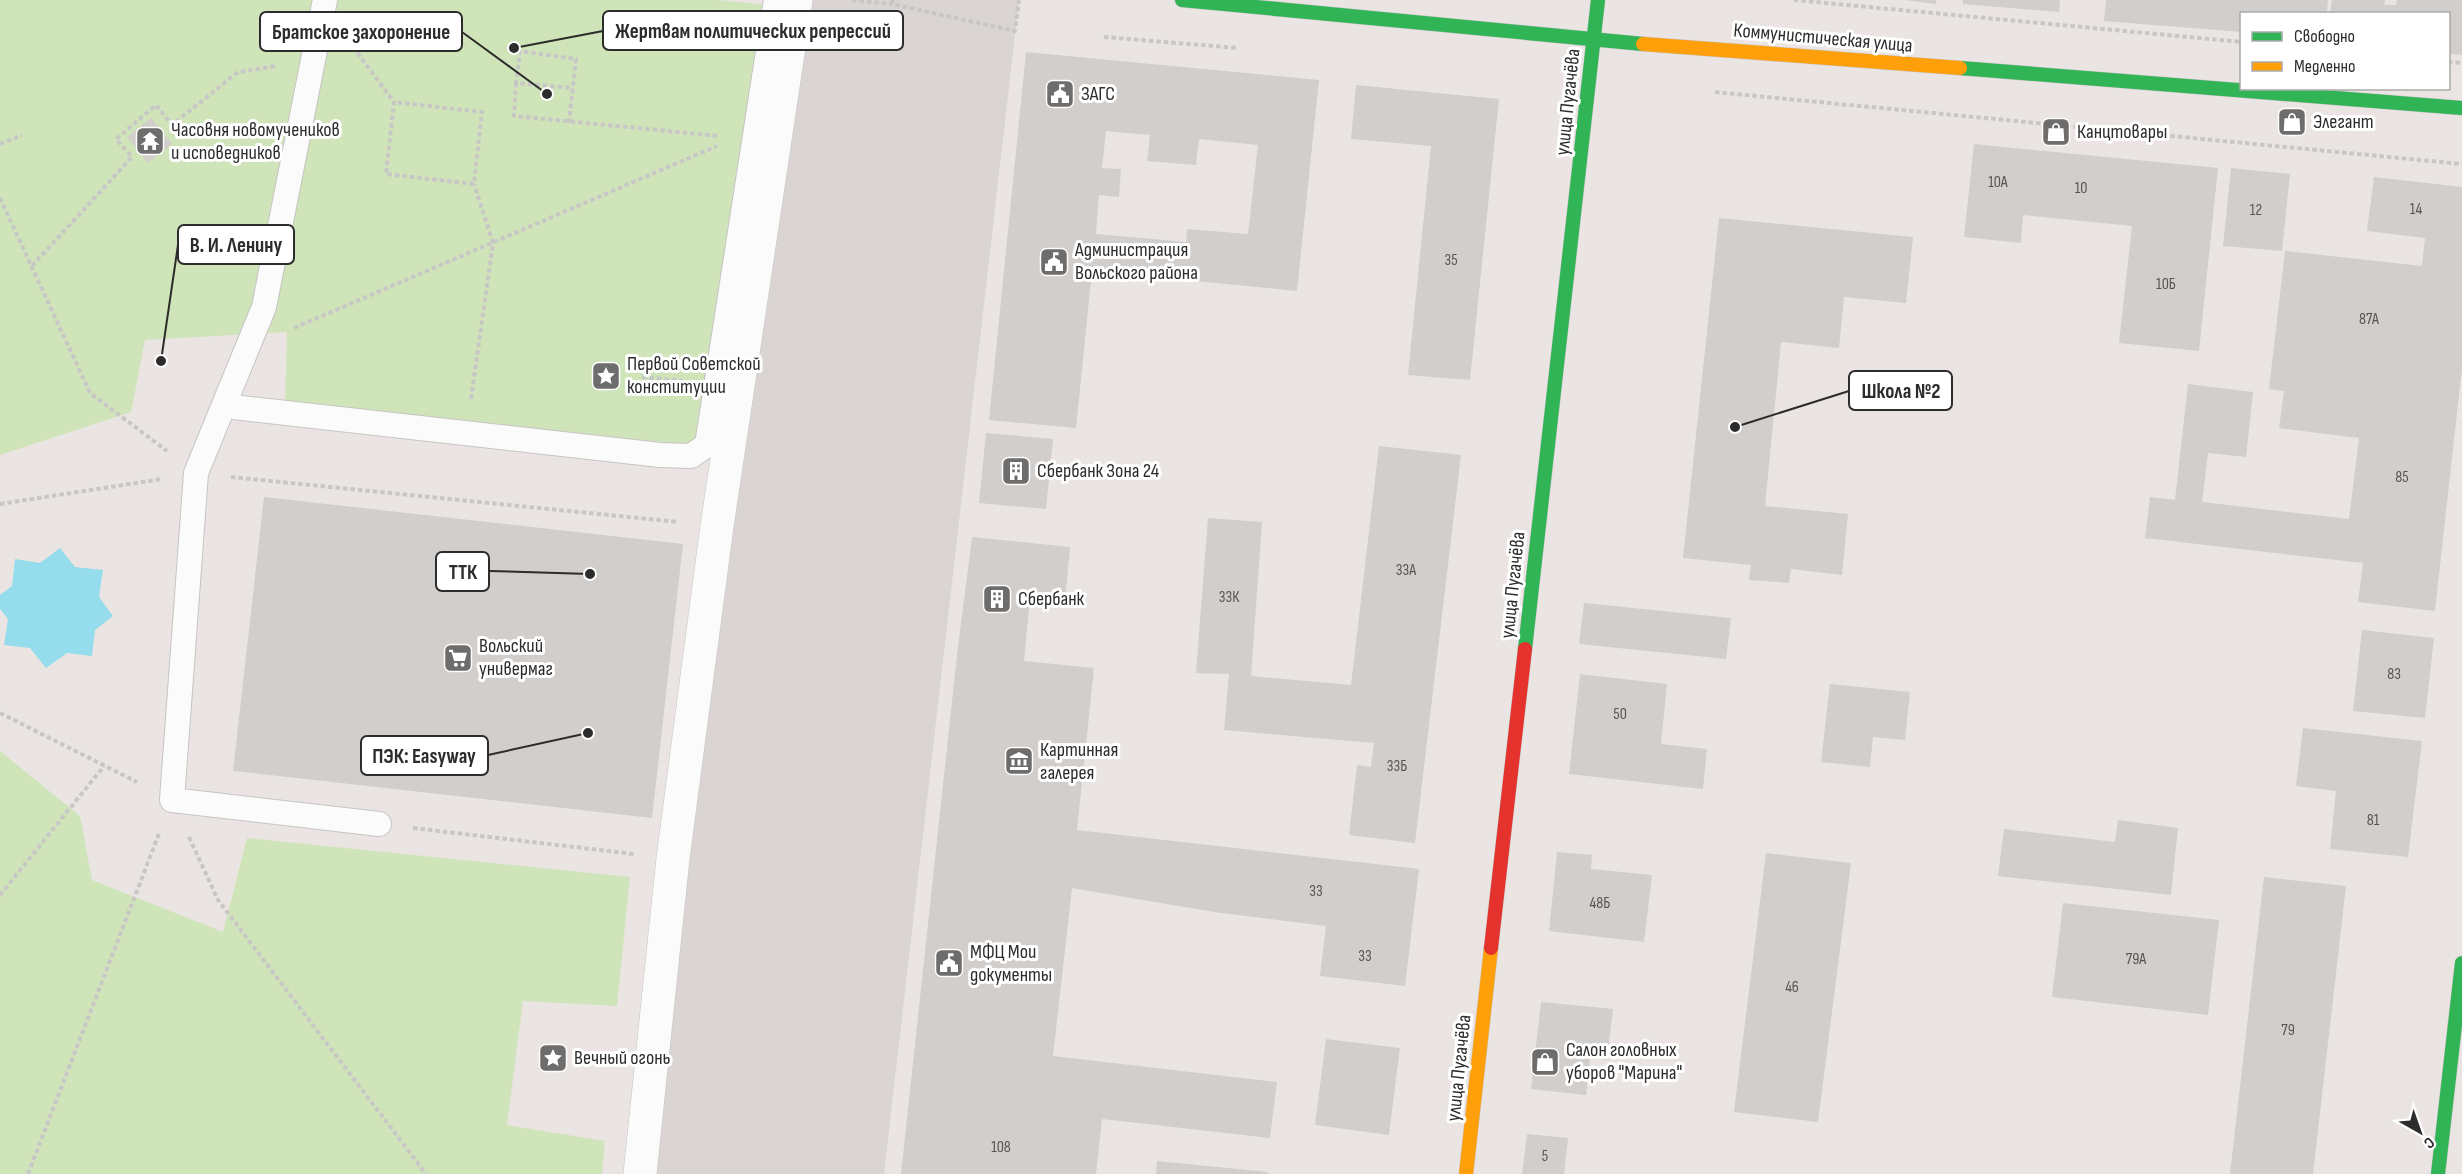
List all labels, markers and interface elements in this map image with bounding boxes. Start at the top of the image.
callout: Жертвам политических репрессий [603,11,903,50]
callout: Братское захоронение [260,12,462,51]
legend [2240,12,2450,90]
street label: Коммунистическая улица [1733,18,1913,58]
text: Жертвам политических репрессий [615,19,891,44]
text: Братское захоронение [272,20,450,45]
text: Свободно [2294,26,2355,47]
street label: улица Пугачёва [1550,47,1586,157]
text: Медленно [2294,56,2356,77]
public building icon: ЗАГС [1044,78,1076,110]
place label: ЗАГС [1081,82,1115,106]
shop icon: Элегант [2276,106,2308,138]
place label: Элегант [2313,110,2374,134]
shop icon: Канцтовары [2040,116,2072,148]
place label: Часовня новомучеников и исповедников [171,118,340,165]
place label: Канцтовары [2077,120,2167,144]
temple icon: Часовня новомучеников и исповедников [134,125,166,157]
house number: 10А [1988,173,2008,192]
house number: 10 [2075,179,2087,198]
house number: 14 [2410,200,2422,219]
house number: 12 [2250,201,2262,220]
callout: В. И. Ленину [178,225,294,264]
text: В. И. Ленину [190,233,282,258]
place label: Администрация Вольского района [1074,238,1198,285]
public building icon: Администрация Вольского района [1038,246,1070,278]
house number: 35 [1444,251,1458,270]
house number: 10Б [2156,275,2176,294]
house number: 87А [2359,310,2379,329]
place label: Первой Советской конституции [627,352,761,399]
place icon: Первой Советской конституции [590,360,622,392]
callout: Школа №2 [1849,371,1952,410]
text: Школа №2 [1862,379,1940,404]
building icon: Сбербанк Зона 24 [1000,455,1032,487]
place label: Сбербанк Зона 24 [1037,459,1159,483]
house number: 85 [2395,468,2409,487]
street label: улица Пугачёва [1495,530,1531,640]
callout: ТТК [436,552,489,591]
text: ТТК [449,560,478,585]
house number: 33А [1396,561,1416,580]
building icon: Сбербанк [981,583,1013,615]
place label: Сбербанк [1018,587,1085,611]
house number: 33К [1219,588,1240,607]
place label: Вольский универмаг [479,634,553,681]
supermarket icon: Вольский универмаг [442,642,474,674]
house number: 83 [2387,665,2401,684]
house number: 50 [1613,705,1627,724]
callout: ПЭК: Easyway [361,736,488,775]
place label: Картинная галерея [1040,738,1118,785]
text: ПЭК: Easyway [372,744,476,769]
museum icon: Картинная галерея [1003,745,1035,777]
house number: 33Б [1387,757,1407,776]
house number: 81 [2367,811,2380,830]
house number: 33 [1309,882,1323,901]
house number: 48Б [1590,894,1610,913]
place label: МФЦ Мои документы [970,940,1052,987]
public building icon: МФЦ Мои документы [933,947,965,979]
house number: 33 [1358,947,1372,966]
house number: 79А [2126,950,2146,969]
house number: 46 [1785,978,1799,997]
street label: улица Пугачёва [1441,1013,1477,1123]
house number: 79 [2281,1021,2295,1040]
place label: Салон головных уборов "Марина" [1566,1038,1682,1085]
place icon: Вечный огонь [537,1042,569,1074]
place label: Вечный огонь [574,1046,671,1070]
shop icon: Салон головных уборов "Марина" [1529,1046,1561,1078]
north arrow [2390,1102,2450,1162]
text: С [2419,1132,2438,1152]
house number: 108 [991,1138,1011,1157]
house number: 5 [1542,1147,1548,1166]

